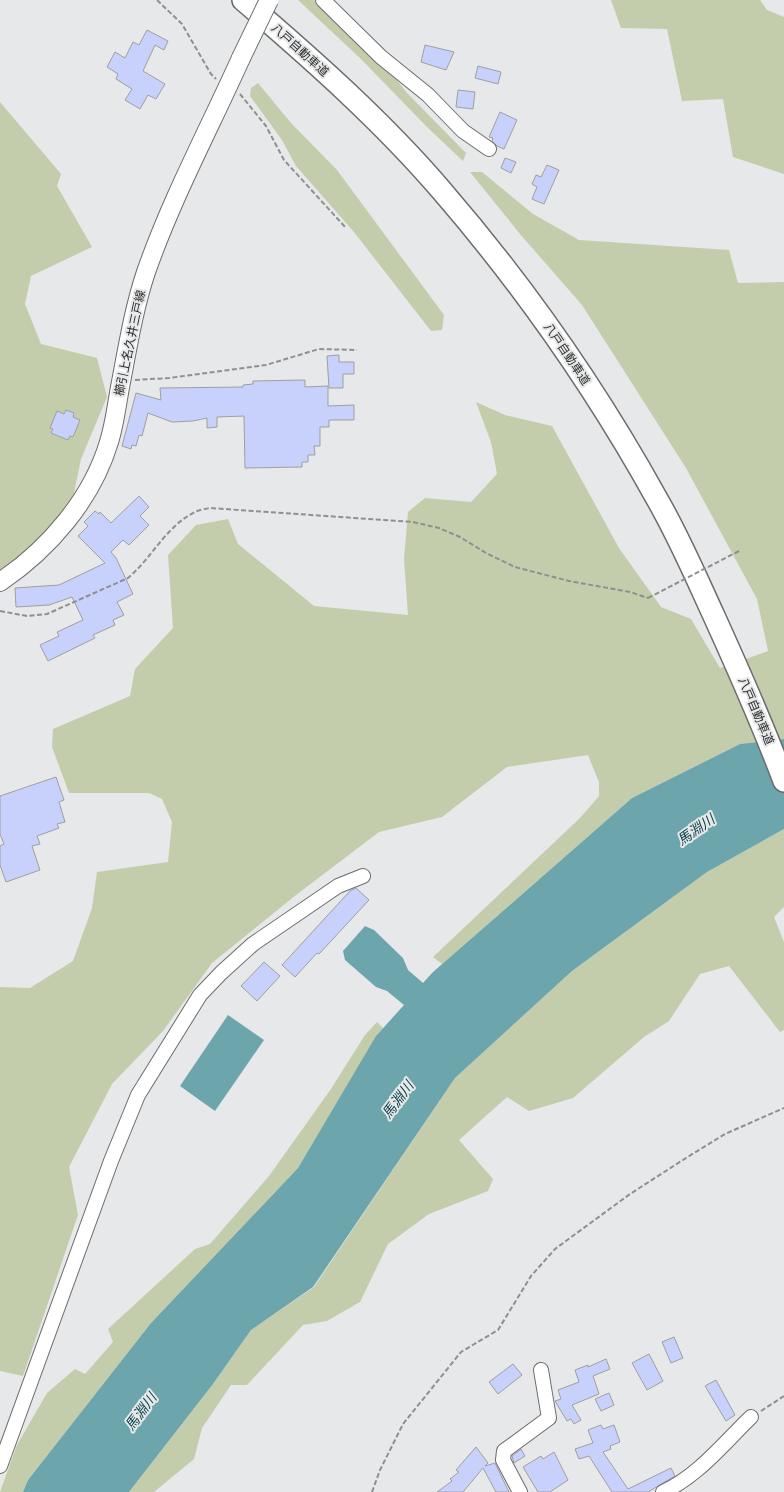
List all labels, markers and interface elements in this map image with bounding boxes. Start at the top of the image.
street label: 八戸自動車道 [269,21,331,79]
street label: 櫛引上名久井三戸線 [112,289,148,397]
street label: 八戸自動車道 [541,320,593,388]
street label: 八戸自動車道 [735,675,777,747]
water label: 馬淵川 [674,810,720,849]
water label: 馬淵川 [379,1077,419,1122]
water label: 馬淵川 [122,1389,162,1434]

